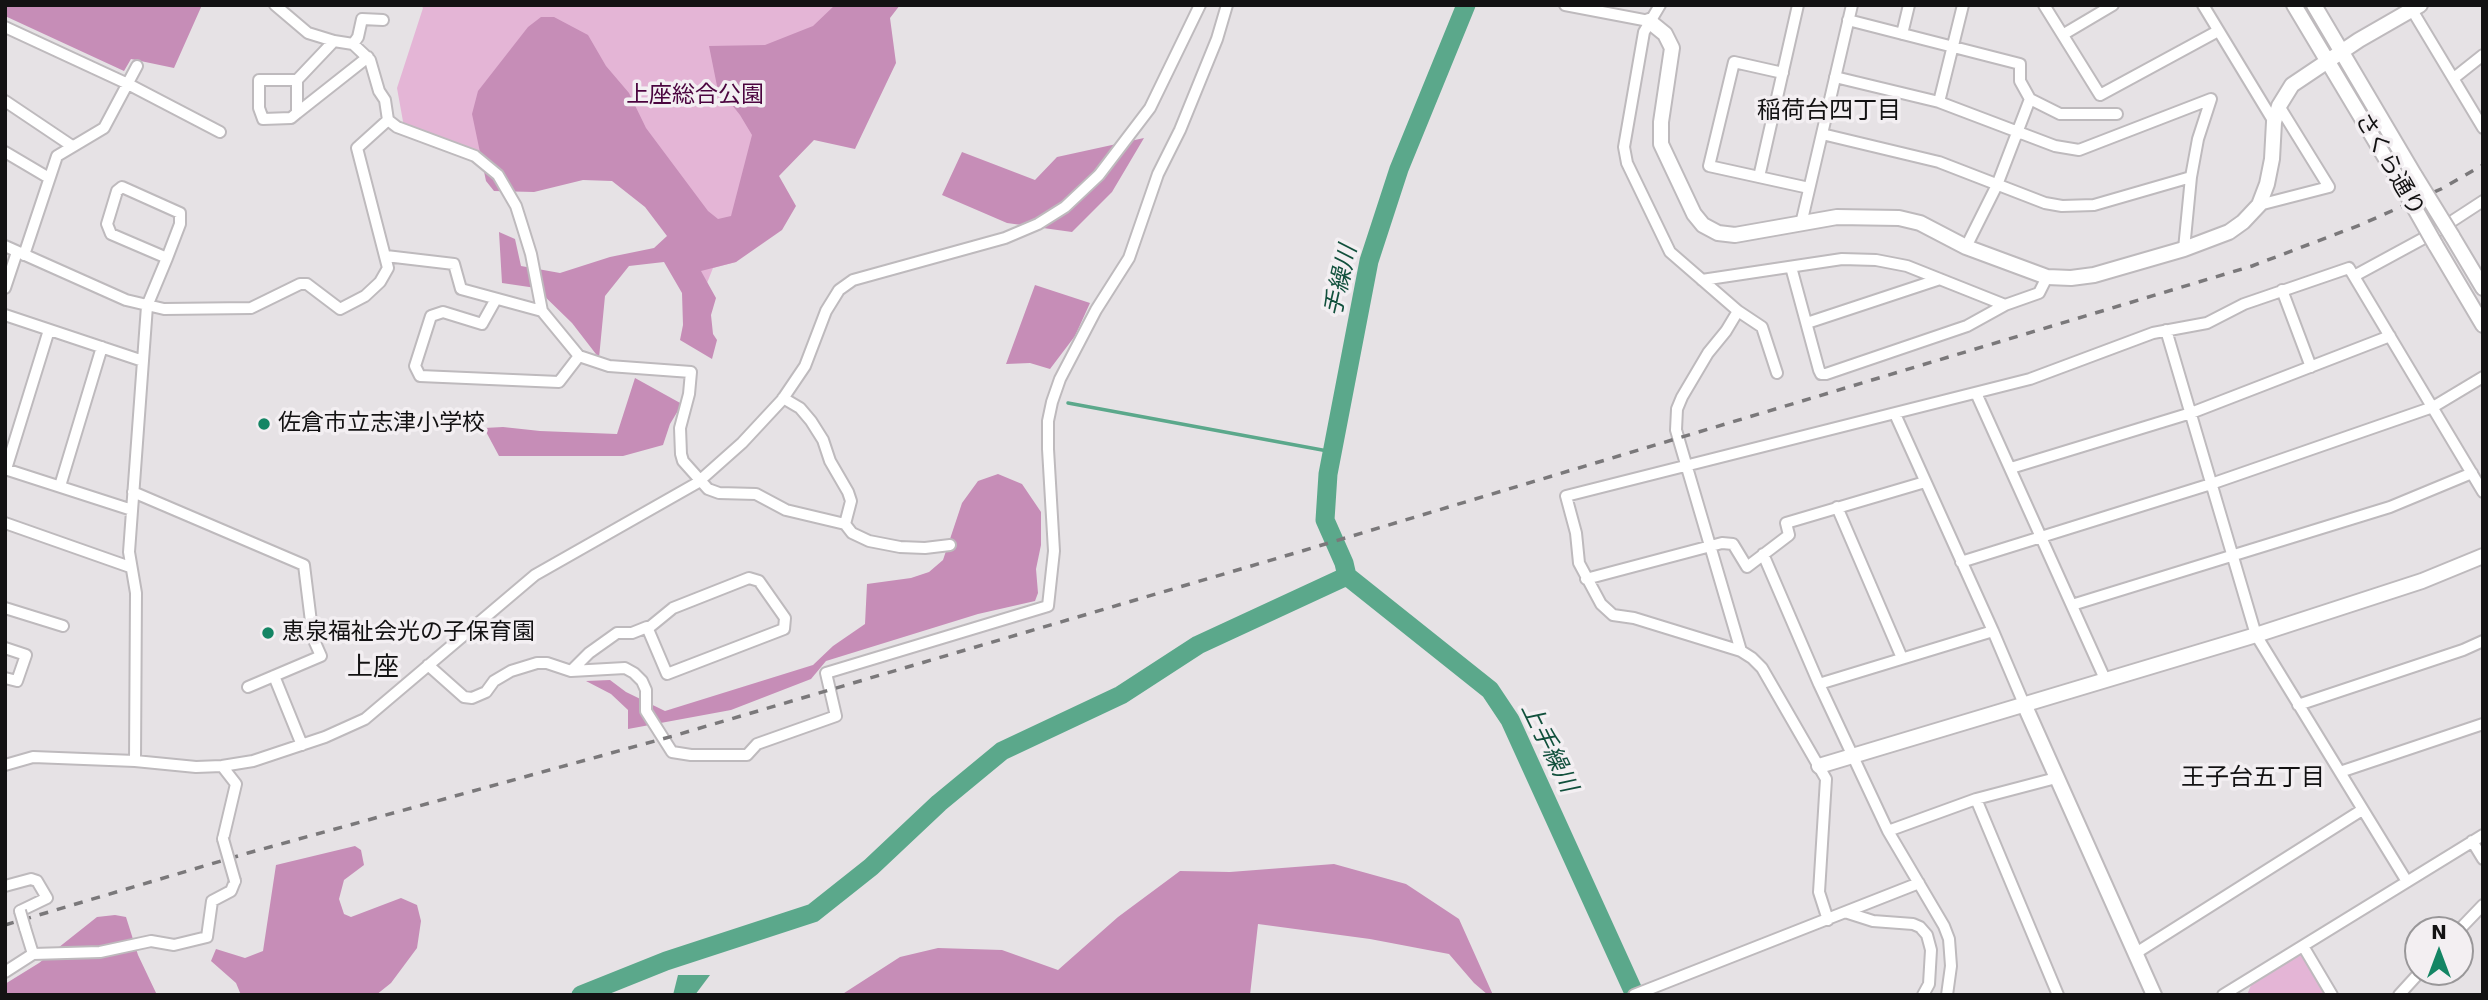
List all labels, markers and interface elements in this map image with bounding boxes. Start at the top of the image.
park label: 上座総合公園 [626,82,764,110]
district label: 稲荷台四丁目 [1757,98,1901,126]
street label: さくら通り [2348,108,2430,222]
water label: 手繰川 [1320,243,1364,319]
place label: 佐倉市立志津小学校 [278,410,485,438]
marker: 佐倉市立志津小学校 [256,416,272,432]
place label: 恵泉福祉会光の子保育園 [282,619,535,647]
marker: 恵泉福祉会光の子保育園 [260,625,276,641]
district label: 上座 [347,652,399,684]
water label: 上手繰川 [1514,699,1582,797]
district label: 王子台五丁目 [2181,765,2325,793]
north arrow [2404,916,2474,986]
text: N [2431,921,2447,943]

